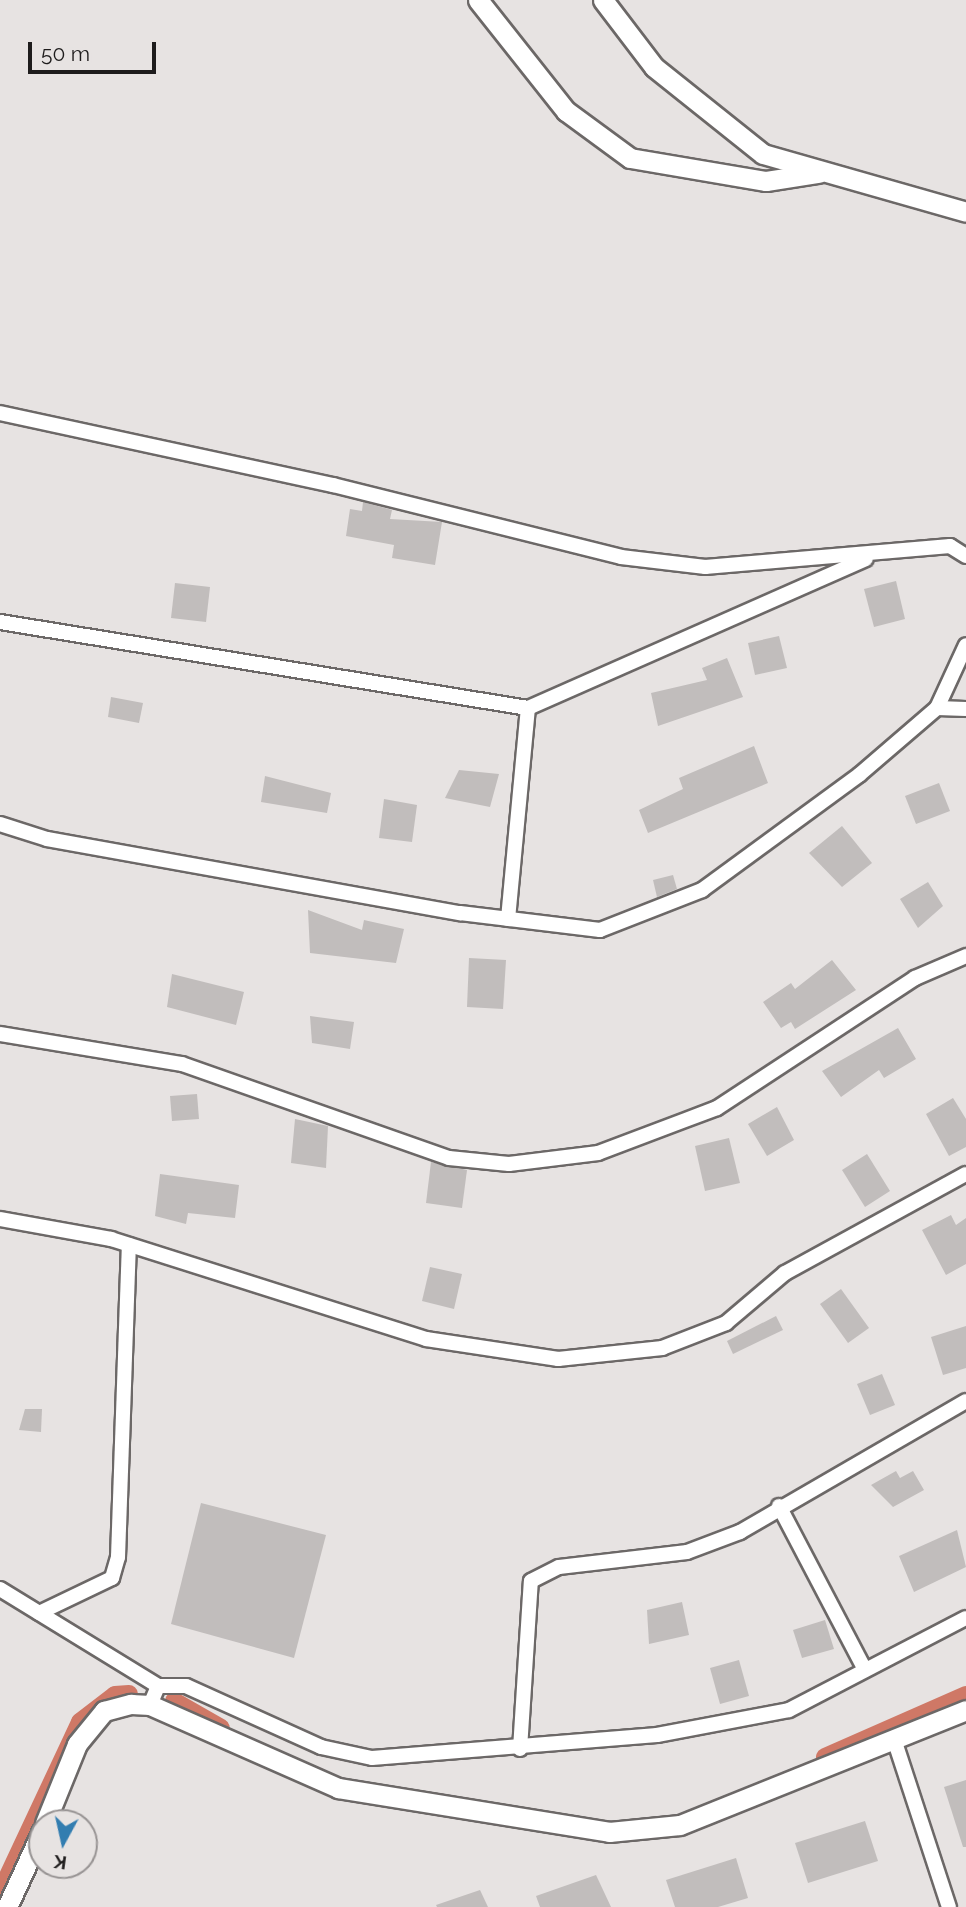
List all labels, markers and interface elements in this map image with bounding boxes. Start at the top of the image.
scale bar [32,28,159,72]
text: 50 m [41,41,90,66]
north arrow [28,1809,98,1879]
text: K [53,1851,68,1875]

